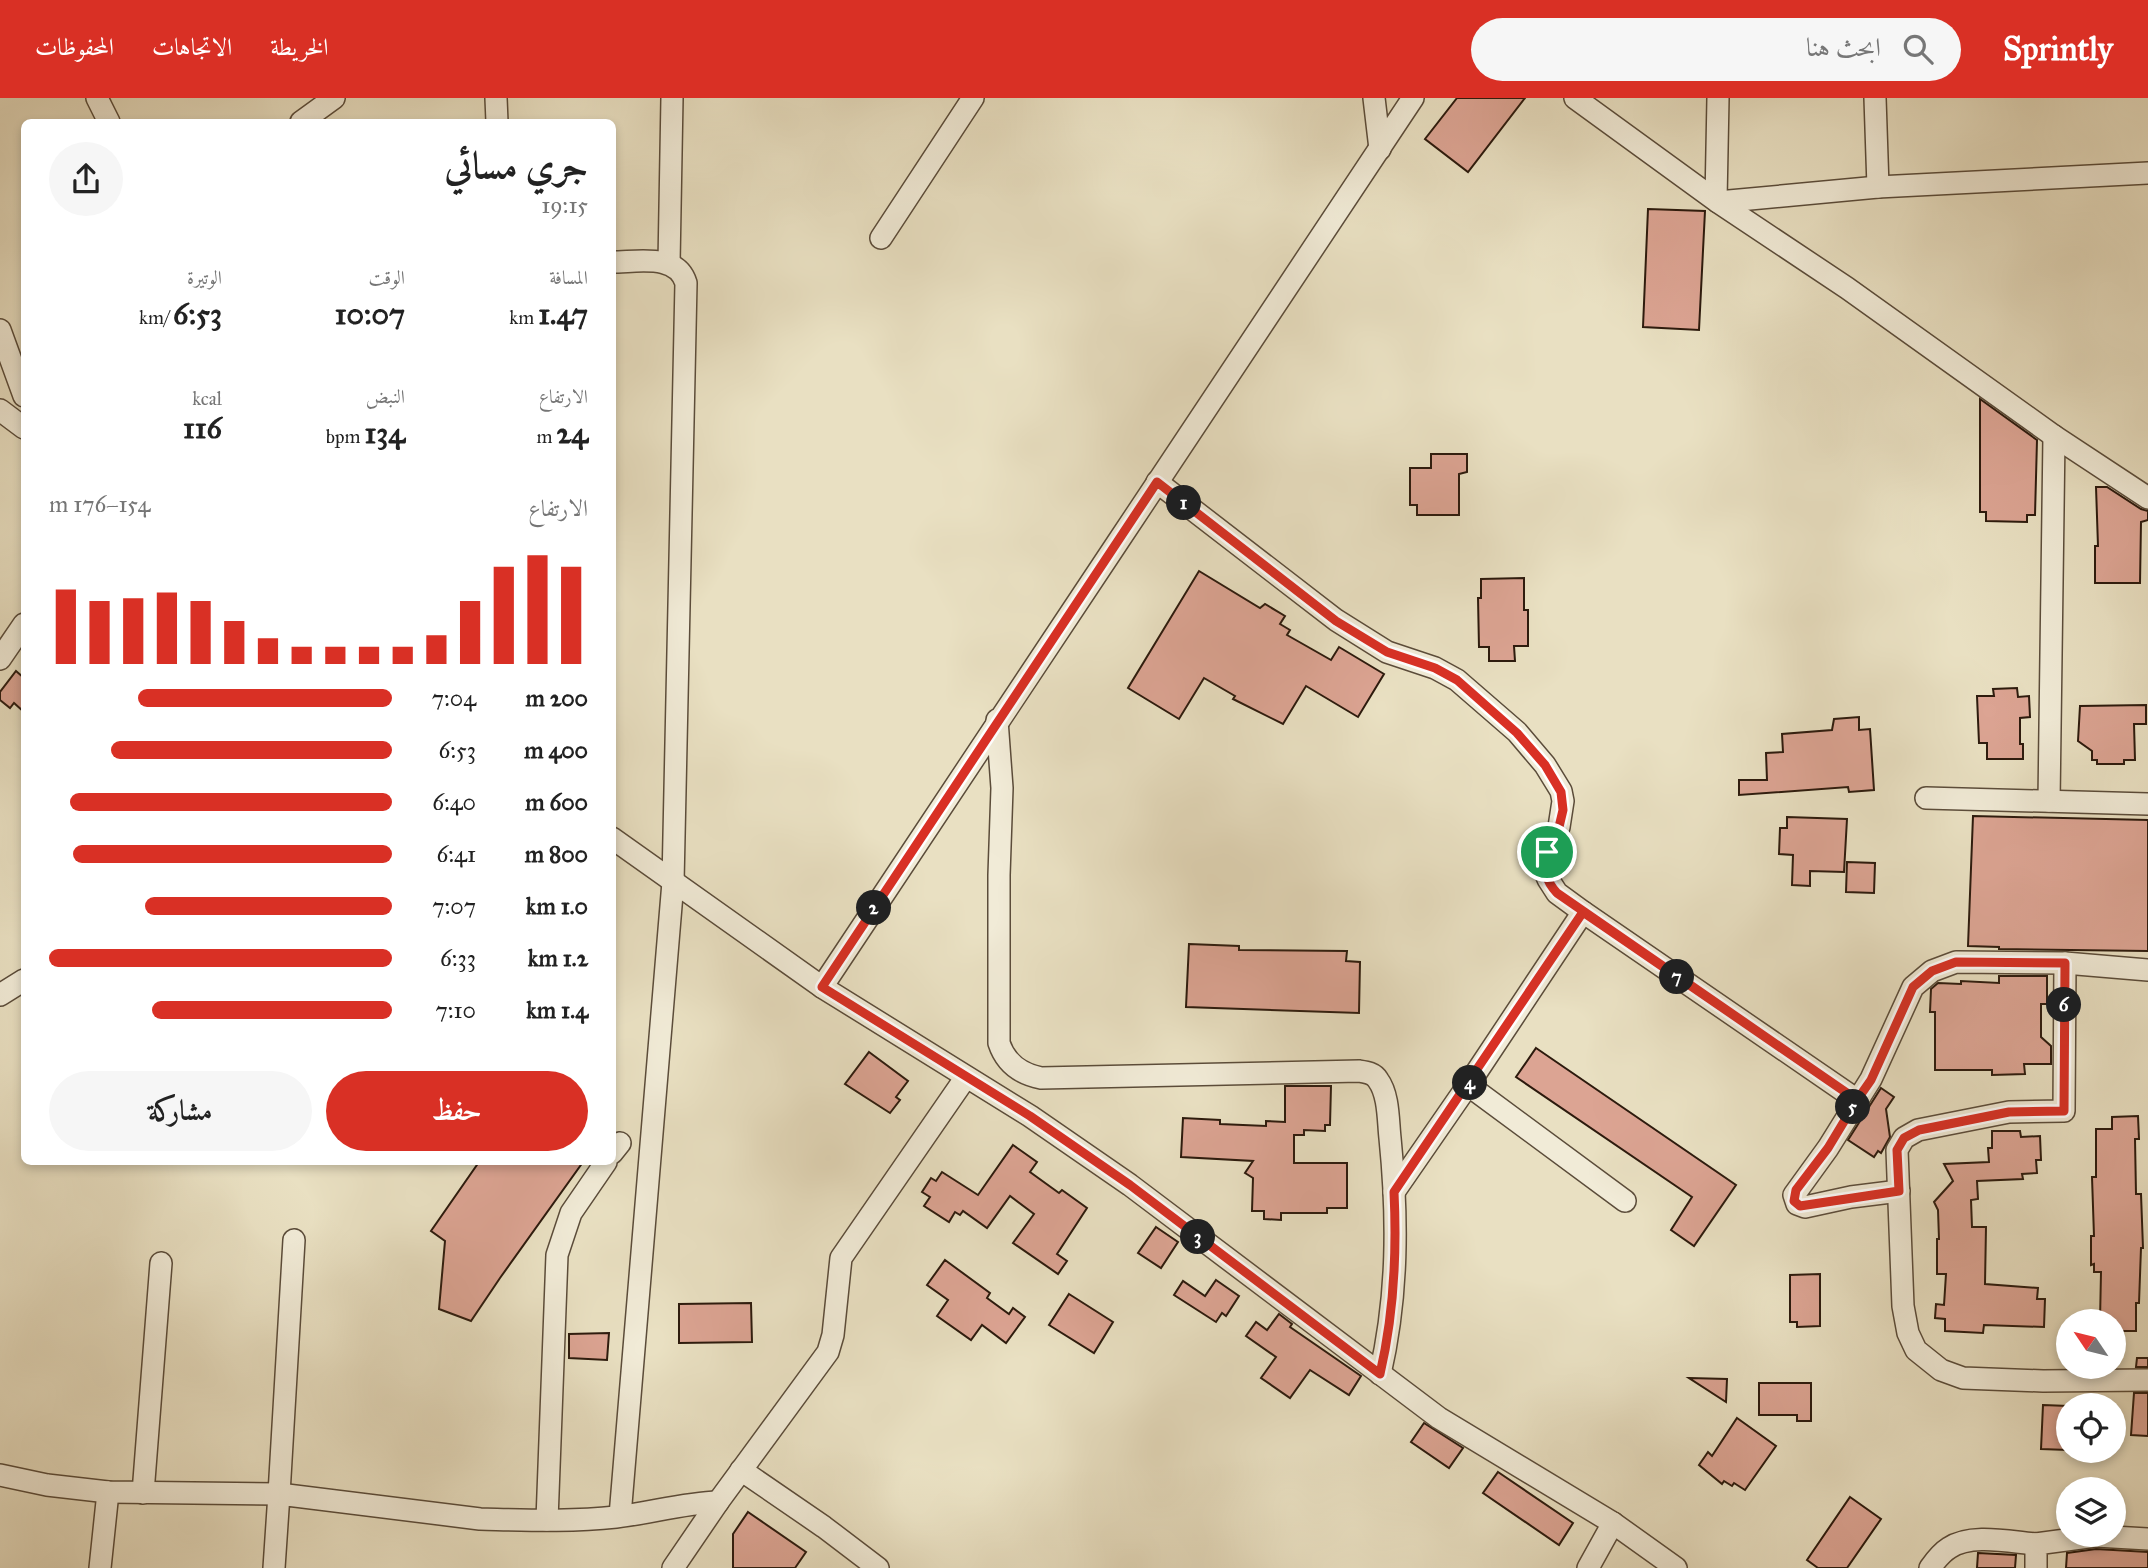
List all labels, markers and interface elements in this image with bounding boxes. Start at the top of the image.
search box [1471,18,1961,81]
text: Sprintly [2003,29,2113,69]
icon: search [1899,30,1937,68]
text: ابحث هنا [1806,31,1881,63]
text: المحفوظات [35,32,114,62]
text: الاتجاهات [152,32,232,62]
text: الخريطة [270,32,329,62]
button: share [49,142,123,216]
text: جري مسائي [444,142,588,188]
text: 19:15 [541,191,588,219]
text: الوتيرة [187,266,222,289]
text: الوقت [369,266,405,289]
text: المسافة [549,266,588,289]
text: 6:53 [173,296,222,332]
text: 10:07 [335,296,405,332]
text: 1.47 [538,296,588,332]
text: /km [139,306,173,329]
text: km [509,306,538,329]
text: النبض [366,385,405,408]
text: الارتفاع [539,385,588,408]
text: kcal [192,387,222,410]
text: 116 [183,410,222,446]
text: 134 [364,415,405,451]
text: 24 [556,415,588,451]
text: bpm [326,425,364,448]
text: m [536,425,556,448]
pin: 1 [1166,486,1202,520]
text: 154–176 m [49,490,150,518]
text: 1 [1180,491,1187,514]
text: الارتفاع [528,494,588,522]
text: 7:04 [432,684,476,712]
text: 200 m [526,684,588,712]
text: 6:53 [439,736,476,764]
text: 400 m [524,736,588,764]
text: 6:40 [432,788,476,816]
text: 600 m [525,788,588,816]
pin [1517,822,1577,882]
icon: arrive [1528,833,1566,871]
text: 6:41 [437,840,476,868]
text: 800 m [525,840,588,868]
pin: 2 [856,890,892,926]
text: 7:07 [432,892,476,920]
text: 1.0 km [526,892,588,920]
text: 2 [869,896,878,919]
text: 6:33 [440,944,476,972]
text: 1.2 km [528,944,588,972]
pin: 7 [1660,960,1694,994]
text: 7 [1671,965,1682,988]
pin: 6 [2046,988,2082,1023]
text: 6 [2059,993,2068,1016]
text: 7:10 [436,996,476,1024]
text: 1.4 km [526,996,588,1024]
pin: 4 [1452,1066,1488,1100]
button: مشاركة [49,1071,312,1151]
button: حفظ [326,1071,588,1151]
text: 4 [1464,1071,1475,1094]
pin: 5 [1836,1090,1870,1124]
text: 5 [1848,1095,1857,1118]
pin: 3 [1180,1220,1216,1254]
text: 3 [1194,1225,1201,1248]
north arrow [2056,1309,2126,1379]
map controls [2056,1309,2126,1547]
button: locate [2056,1393,2126,1463]
button: layers [2056,1477,2126,1547]

